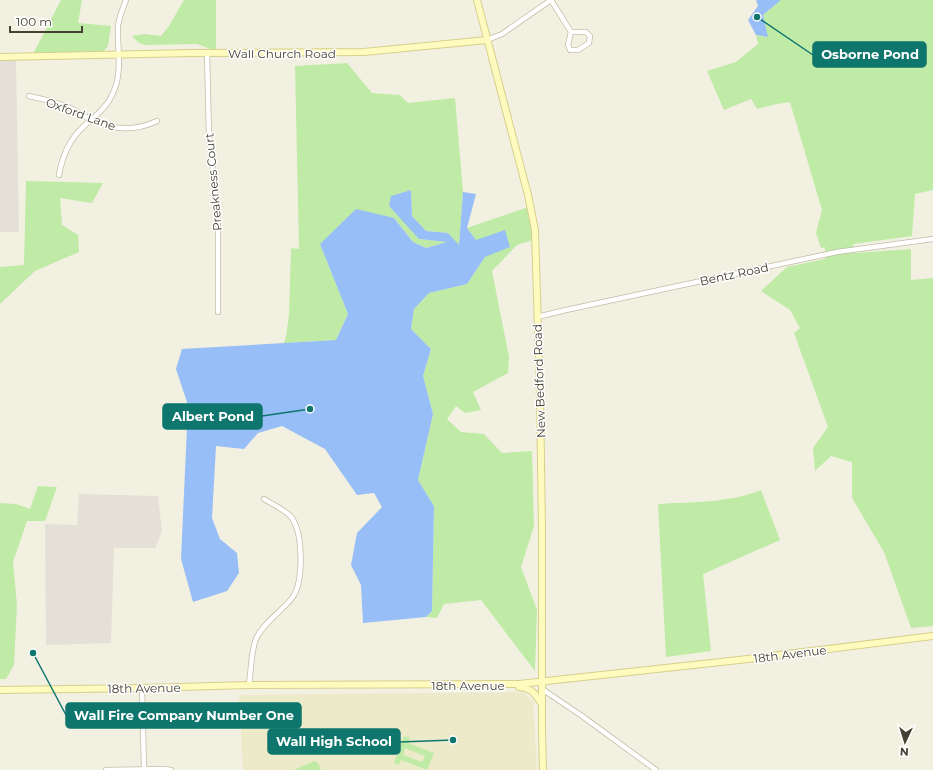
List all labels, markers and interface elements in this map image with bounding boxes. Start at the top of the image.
scale bar [10,8,82,34]
text: 100 m [16,14,52,29]
callout: Osborne Pond [813,42,926,67]
street label: Wall Church Road [228,46,336,61]
text: Osborne Pond [821,46,919,62]
street label: Oxford Lane [44,94,118,134]
street label: Preakness Court [201,132,225,232]
street label: Bentz Road [698,259,770,289]
street label: New Bedford Road [530,324,548,438]
callout: Albert Pond [163,404,262,429]
text: Albert Pond [171,408,254,424]
street label: 18th Avenue [753,642,827,666]
street label: 18th Avenue [431,678,505,693]
street label: 18th Avenue [107,680,181,696]
callout: Wall Fire Company Number One [66,703,301,728]
text: Wall Fire Company Number One [74,707,294,723]
north arrow [885,722,925,762]
callout: Wall High School [268,729,400,754]
text: Wall High School [276,733,392,749]
text: N [899,745,909,759]

